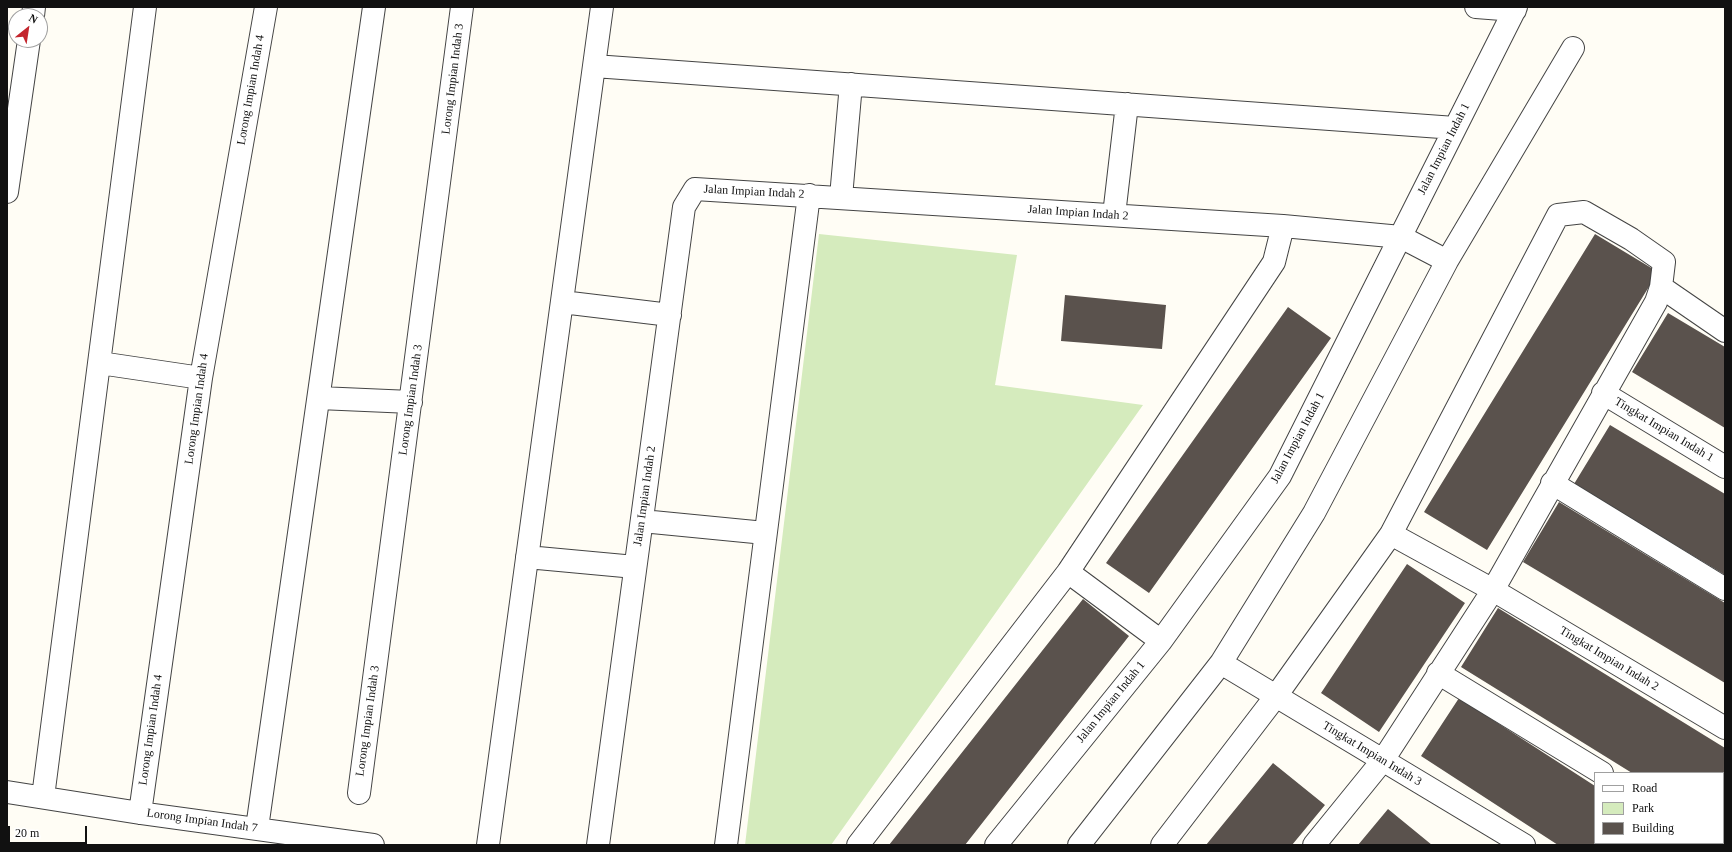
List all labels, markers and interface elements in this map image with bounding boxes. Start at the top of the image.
north arrow [8,8,48,48]
text: N [27,11,40,26]
street label: Lorong Impian Indah 3 [439,23,467,135]
street label: Lorong Impian Indah 4 [234,34,268,146]
street label: Jalan Impian Indah 1 [1415,101,1473,197]
street label: Jalan Impian Indah 2 [703,182,805,202]
street label: Jalan Impian Indah 2 [1027,202,1129,224]
street label: Lorong Impian Indah 3 [396,344,426,456]
street label: Lorong Impian Indah 4 [182,353,212,465]
street label: Jalan Impian Indah 1 [1268,390,1328,486]
street label: Tingkat Impian Indah 1 [1612,395,1716,465]
street label: Jalan Impian Indah 2 [631,445,659,547]
street label: Tingkat Impian Indah 2 [1557,624,1661,694]
street label: Jalan Impian Indah 1 [1074,658,1148,746]
street label: Lorong Impian Indah 3 [353,665,383,777]
street label: Lorong Impian Indah 4 [136,674,166,786]
street label: Tingkat Impian Indah 3 [1320,719,1424,789]
legend [1594,772,1724,844]
text: Road [1632,781,1657,795]
text: Park [1632,801,1654,815]
street label: Lorong Impian Indah 7 [146,806,258,836]
scale bar [10,818,89,844]
text: Building [1632,821,1674,835]
text: 20 m [15,826,39,840]

